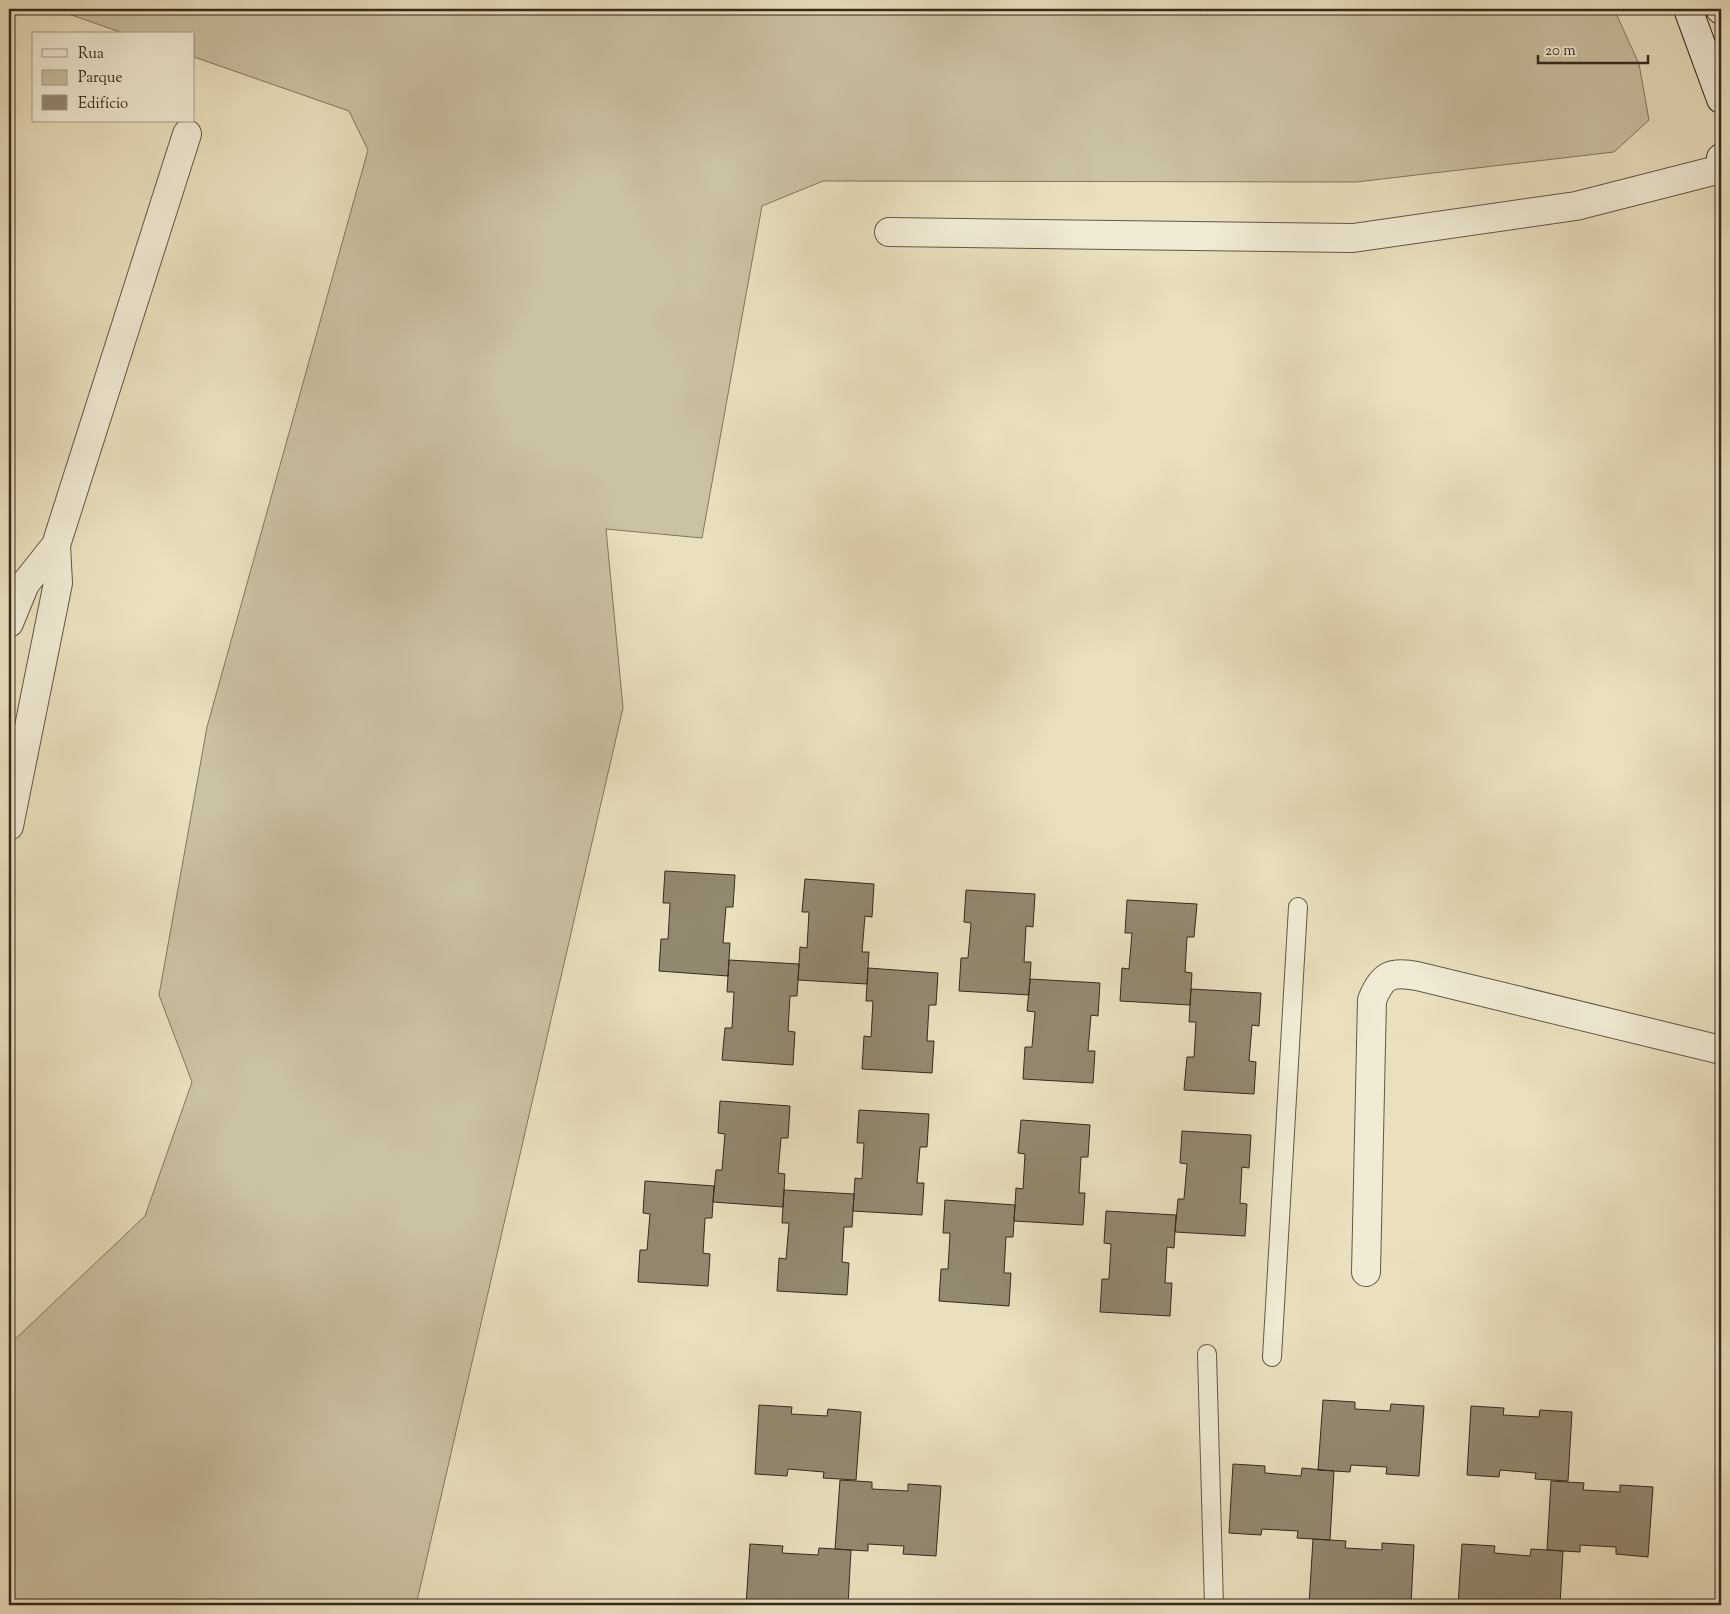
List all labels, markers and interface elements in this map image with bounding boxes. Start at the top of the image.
legend [32,32,195,122]
scale bar [1538,32,1648,64]
text: 20 m [1545,41,1576,62]
text: Rua [78,44,104,65]
text: Parque [78,68,122,89]
text: Edifício [78,94,128,115]

